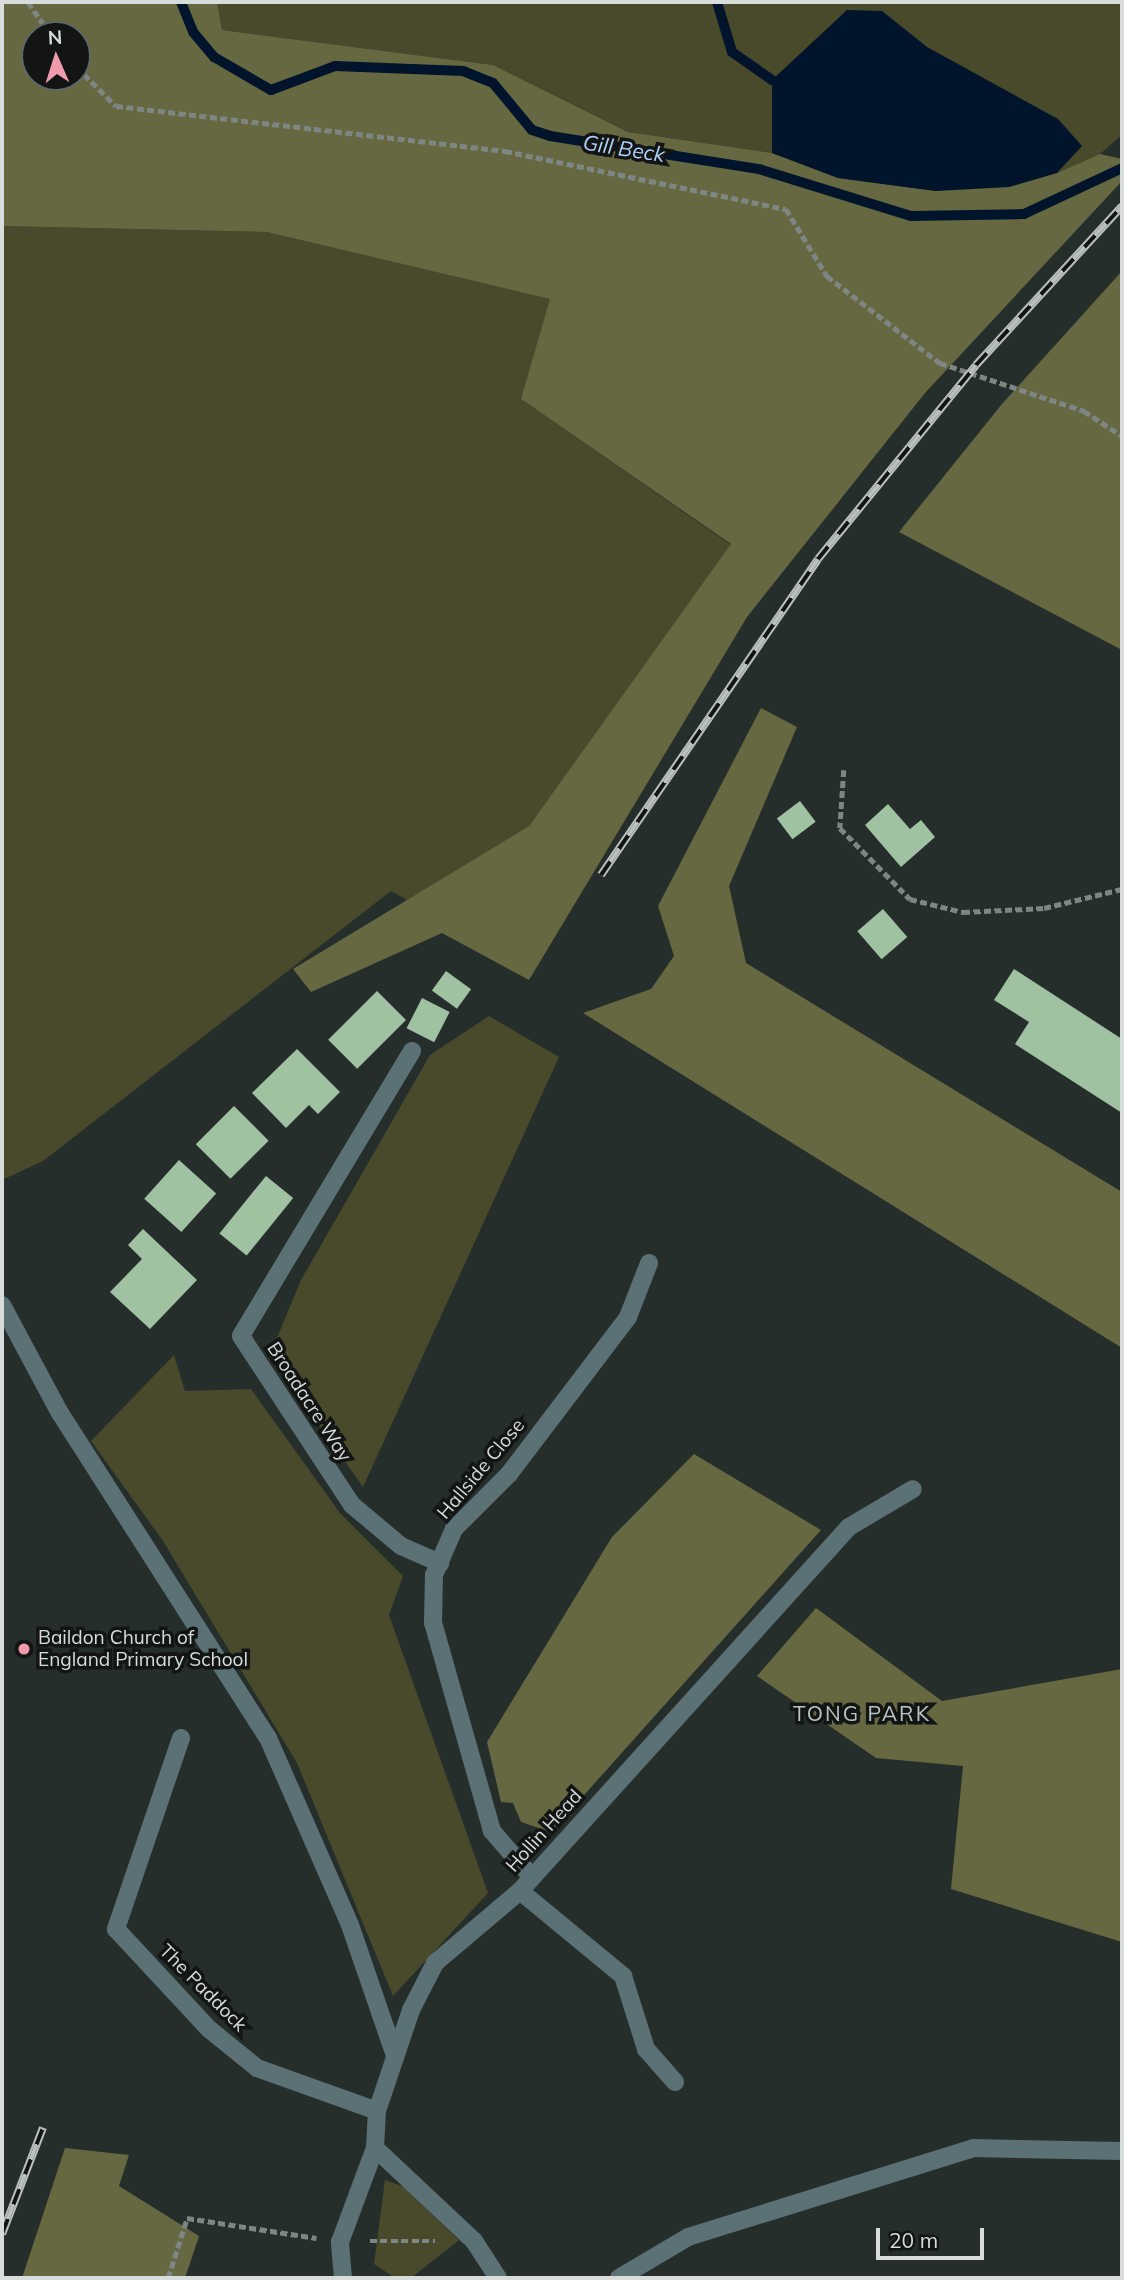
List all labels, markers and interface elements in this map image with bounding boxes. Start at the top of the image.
north arrow [21,21,91,91]
text: N [47,25,63,49]
water label: Gill Beck [581,129,667,167]
street label: Broadacre Way [262,1338,356,1466]
street label: Hallside Close [432,1414,530,1524]
place label: Baildon Church of England Primary School [38,1627,248,1671]
marker: Baildon Church of England Primary School [16,1641,32,1657]
district label: TONG PARK [794,1700,930,1726]
street label: Hollin Head [501,1785,587,1877]
street label: The Paddock [155,1940,251,2036]
scale bar [879,2214,988,2258]
text: 20 m [889,2227,938,2253]

